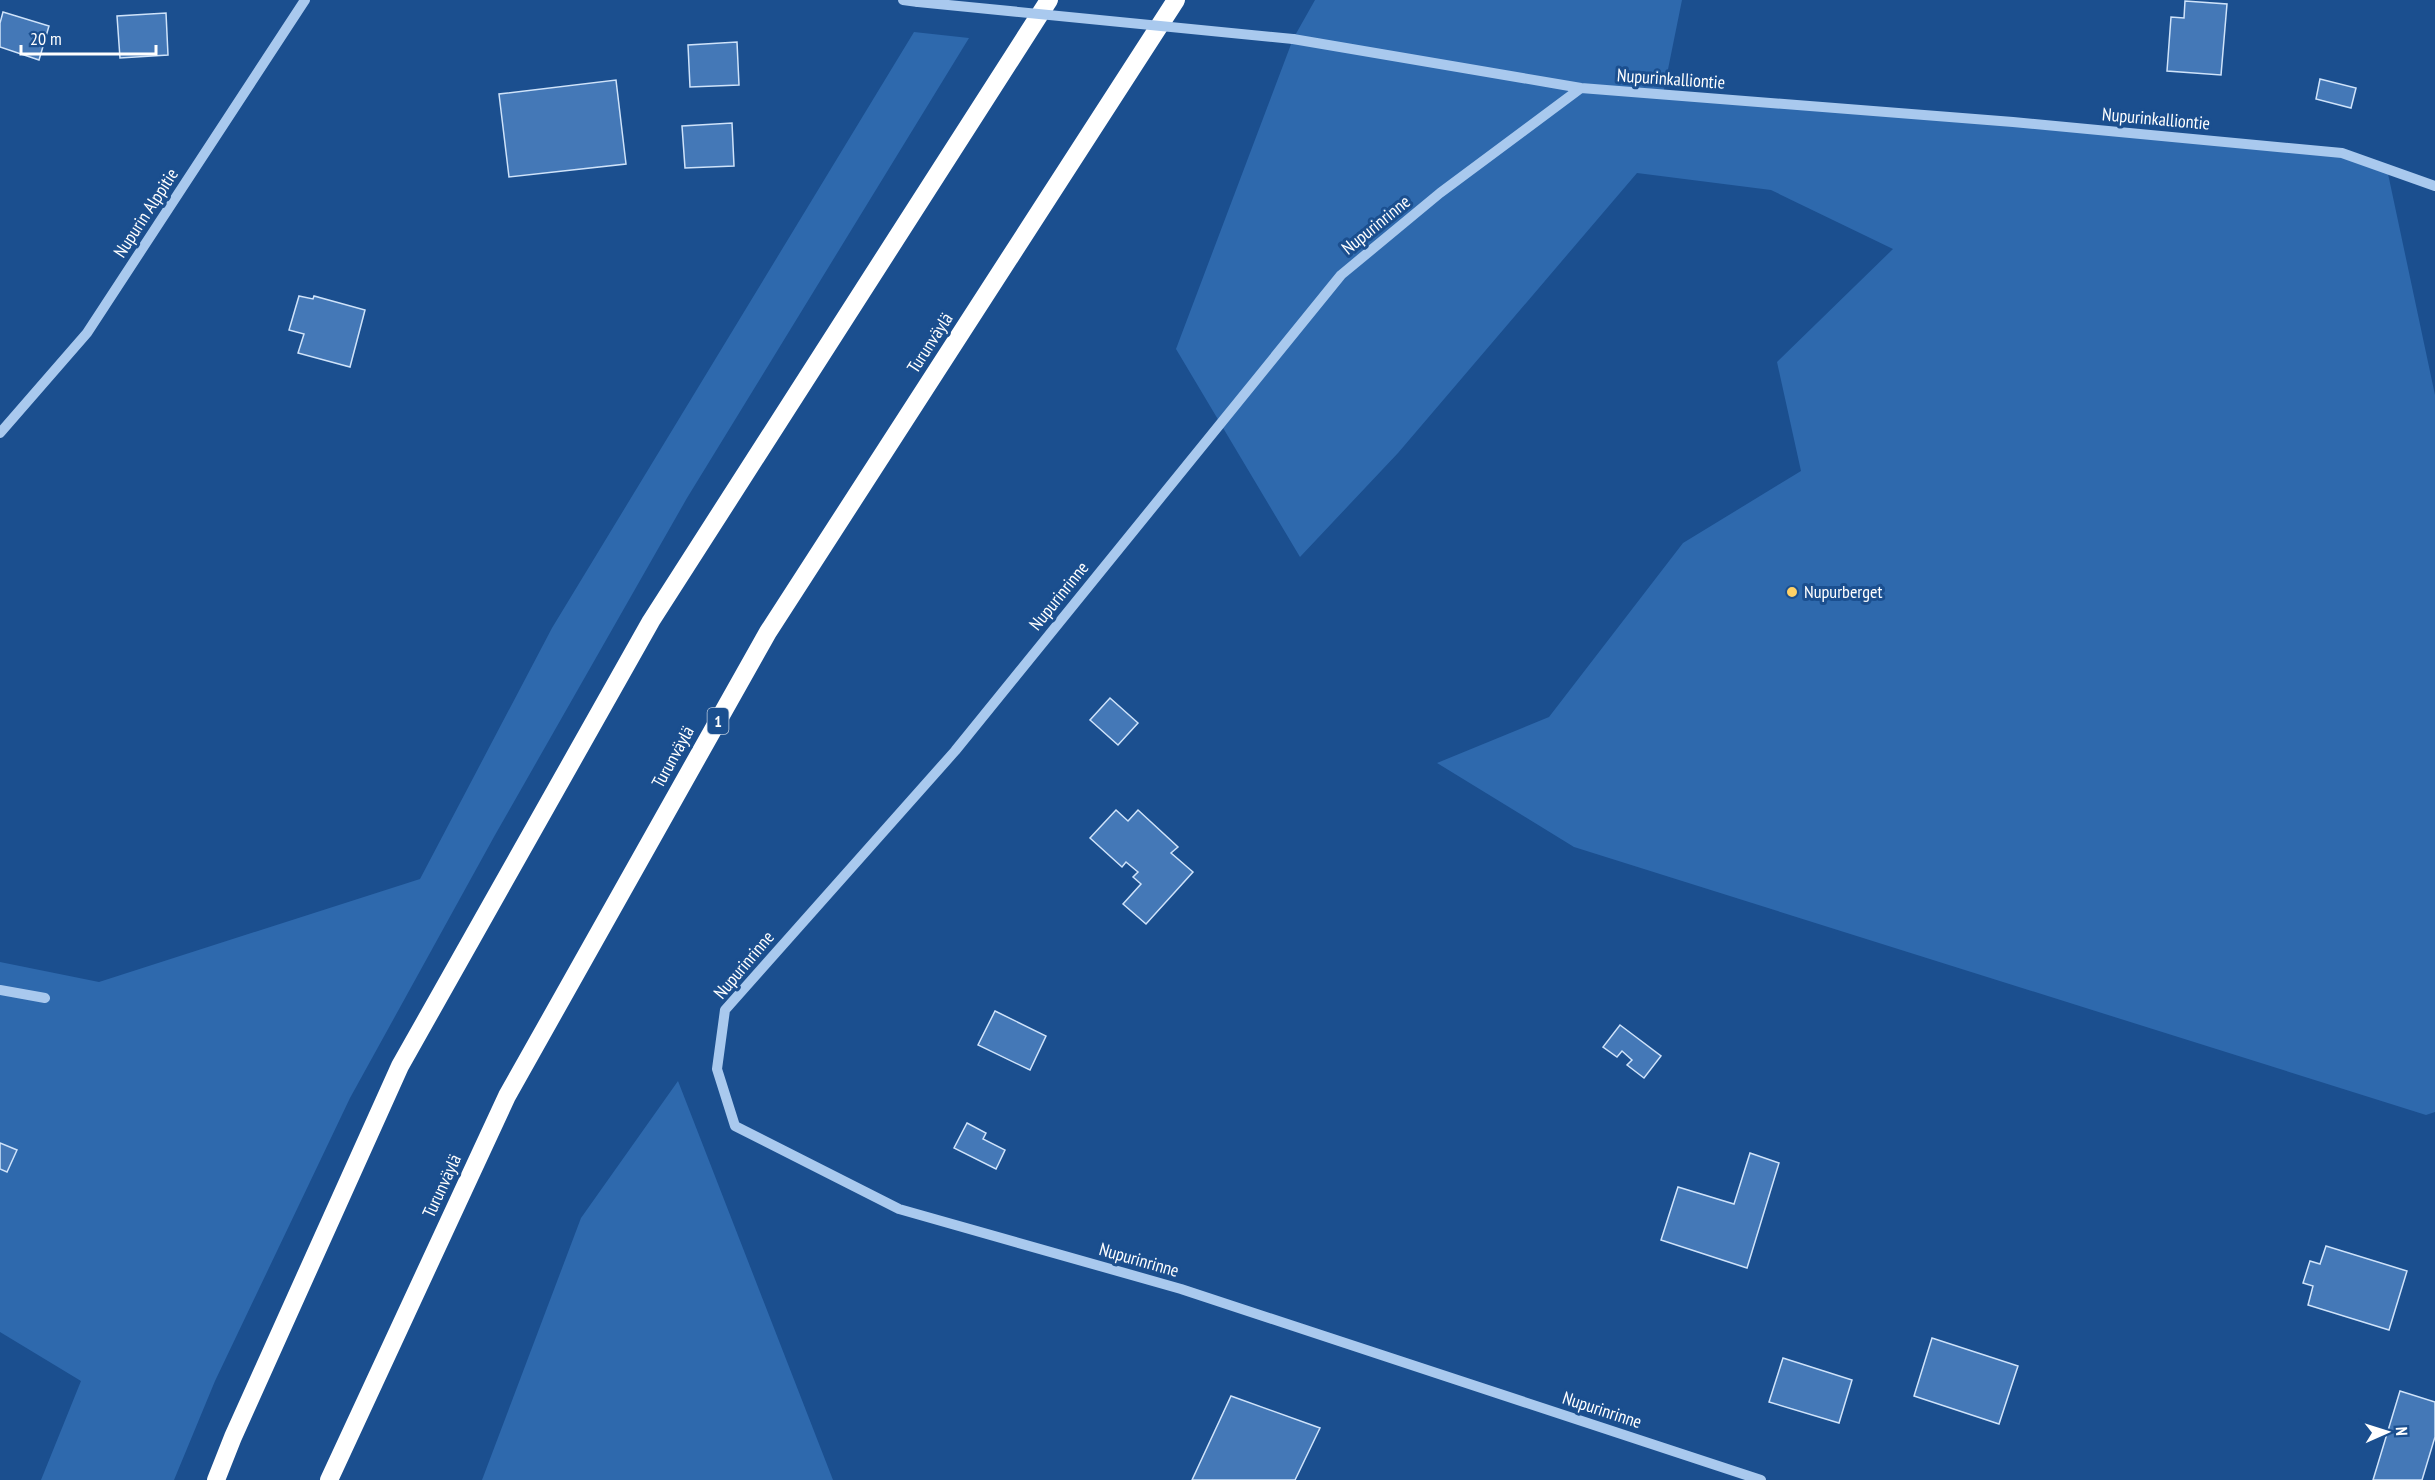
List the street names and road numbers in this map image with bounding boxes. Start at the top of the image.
street label: Nupurinkalliontie [1616,63,1726,94]
street label: Nupurinkalliontie [2101,102,2211,135]
street label: Nupurin Alppitie [108,164,183,262]
street label: Nupurinrinne [1337,190,1415,259]
street label: Turunväylä [902,308,958,377]
street label: Nupurinrinne [1024,557,1093,635]
road number: 1 [708,708,728,734]
street label: Turunväylä [646,722,699,792]
street label: Nupurinrinne [708,926,779,1003]
street label: Turunväylä [417,1150,466,1221]
street label: Nupurinrinne [1097,1237,1182,1282]
street label: Nupurinrinne [1560,1386,1645,1433]

